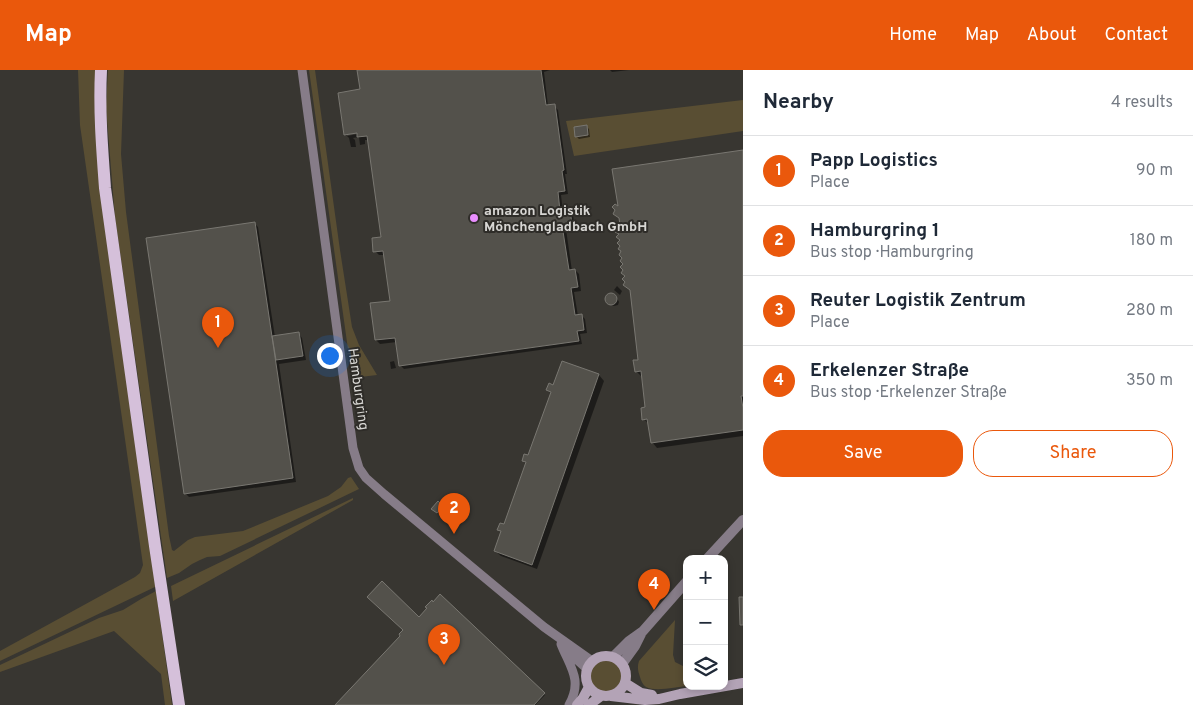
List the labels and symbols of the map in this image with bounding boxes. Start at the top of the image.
place label: amazon Logistik Mönchengladbach GmbH [484,203,647,236]
marker: amazon Logistik Mönchengladbach GmbH [468,212,480,224]
pin: 1 [202,307,234,348]
your location [317,343,343,369]
street label: Hamburgring [343,347,372,431]
pin: 2 [438,493,470,534]
pin: 4 [638,569,670,610]
pin: 3 [428,624,460,665]

